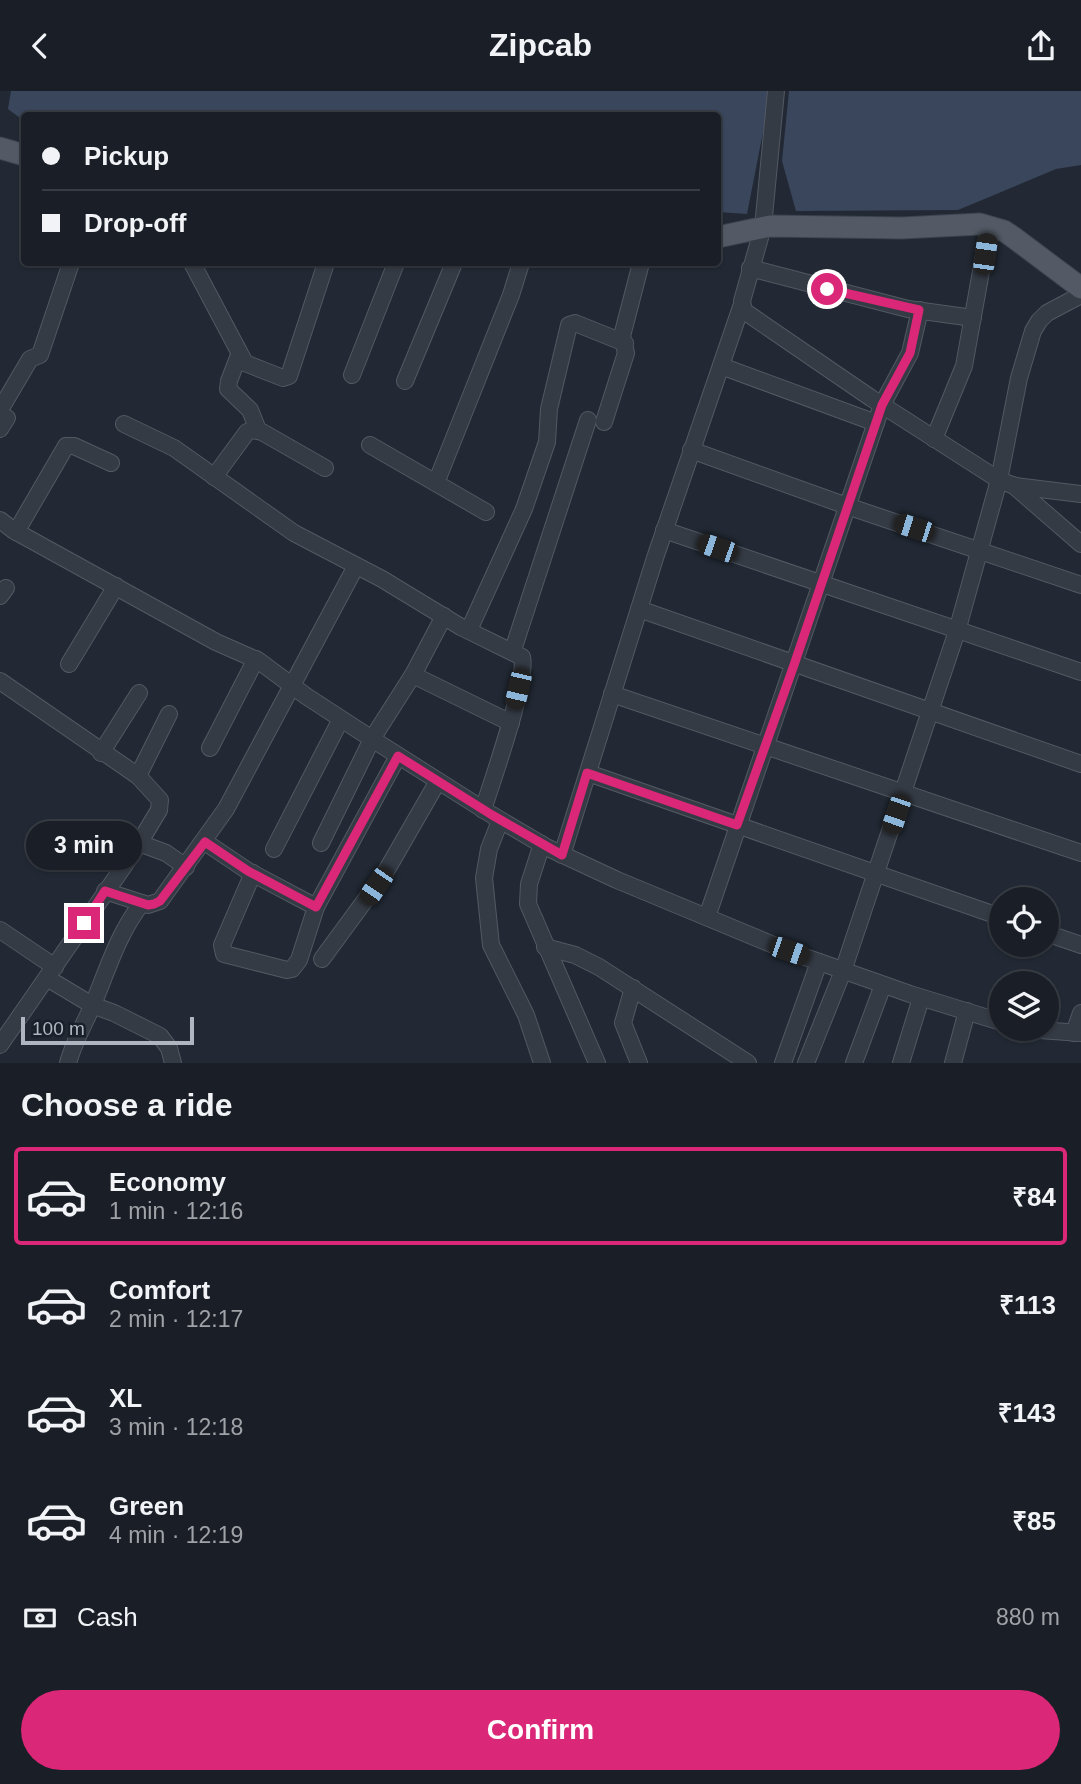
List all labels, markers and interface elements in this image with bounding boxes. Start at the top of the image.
icon: back [21,27,59,65]
text: Zipcab [489,27,592,63]
icon: share [1022,27,1060,65]
text: Pickup [84,141,169,171]
text: Drop-off [84,208,187,238]
car [972,232,999,276]
route start [811,273,843,305]
car [891,512,938,544]
car [694,531,741,565]
car [504,666,533,712]
car [880,791,913,837]
callout: 3 min [26,821,142,871]
text: 3 min [54,832,114,858]
car [356,863,397,909]
map controls [989,887,1059,1041]
button: locate [989,887,1059,957]
route end [68,907,100,939]
car [766,934,813,968]
button: layers [989,971,1059,1041]
scale bar [21,1014,194,1046]
text: 100 m [32,1018,85,1039]
text: Choose a ride [21,1087,233,1123]
icon: car [25,1165,88,1228]
text: Economy [109,1167,226,1197]
text: ₹84 [1012,1182,1056,1212]
text: 1 min · 12:16 [109,1198,243,1224]
icon: car [25,1273,88,1336]
text: Comfort [109,1275,210,1305]
text: ₹113 [999,1290,1056,1320]
text: 2 min · 12:17 [109,1306,243,1332]
icon: car [25,1381,88,1444]
text: XL [109,1383,142,1413]
text: ₹143 [998,1398,1056,1428]
text: 3 min · 12:18 [109,1414,243,1440]
icon: car [25,1489,88,1552]
text: Green [109,1491,184,1521]
text: ₹85 [1012,1506,1056,1536]
text: 4 min · 12:19 [109,1522,243,1548]
icon: cash [21,1599,59,1637]
text: Cash [77,1602,138,1632]
text: 880 m [996,1604,1060,1630]
button: Confirm [21,1690,1060,1770]

